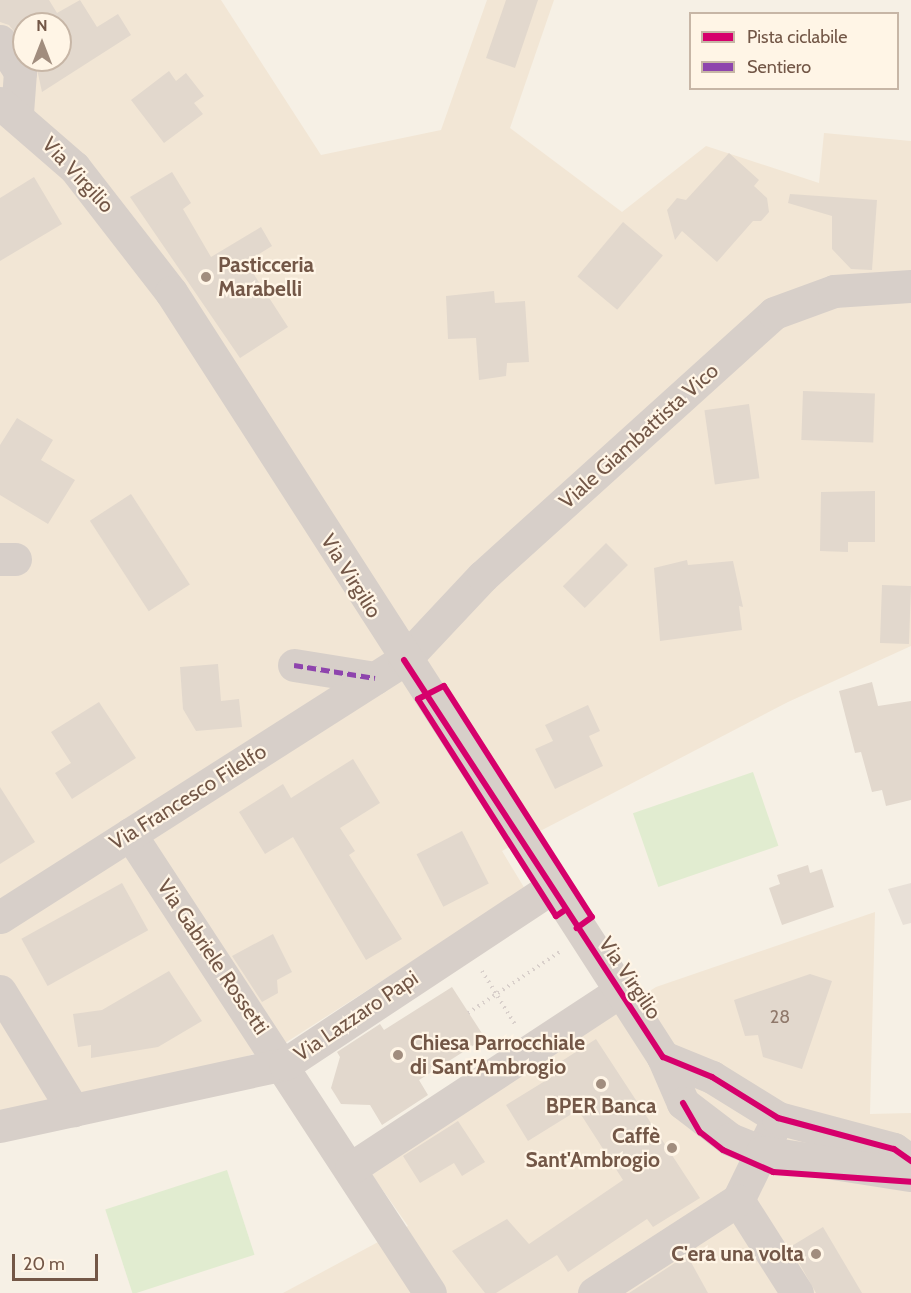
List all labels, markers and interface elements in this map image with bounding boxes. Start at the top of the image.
north arrow [12,12,72,72]
legend [689,12,899,90]
text: N [36,16,48,35]
text: Pista ciclabile [747,26,847,48]
text: Sentiero [747,56,811,78]
street label: Via Virgilio [37,132,119,218]
place label: Pasticceria Marabelli [218,252,314,302]
marker: Pasticceria Marabelli [199,270,213,284]
street label: Viale Giambattista Vico [554,358,724,514]
street label: Via Virgilio [315,529,387,623]
street label: Via Francesco Filelfo [105,739,271,855]
street label: Via Gabriele Rossetti [152,875,274,1039]
street label: Via Virgilio [593,932,667,1024]
street label: Via Lazzaro Papi [289,965,423,1067]
house number: 28 [770,1006,790,1028]
place label: Chiesa Parrocchiale di Sant'Ambrogio [410,1030,585,1080]
marker: Chiesa Parrocchiale di Sant'Ambrogio [391,1048,405,1062]
marker: BPER Banca [594,1077,608,1091]
place label: BPER Banca [546,1093,656,1119]
place label: Caffè Sant'Ambrogio [526,1123,660,1173]
marker: Caffè Sant'Ambrogio [665,1141,679,1155]
place label: C'era una volta [671,1241,804,1267]
scale bar [15,1242,100,1280]
marker: C'era una volta [809,1247,823,1261]
text: 20 m [23,1253,65,1275]

